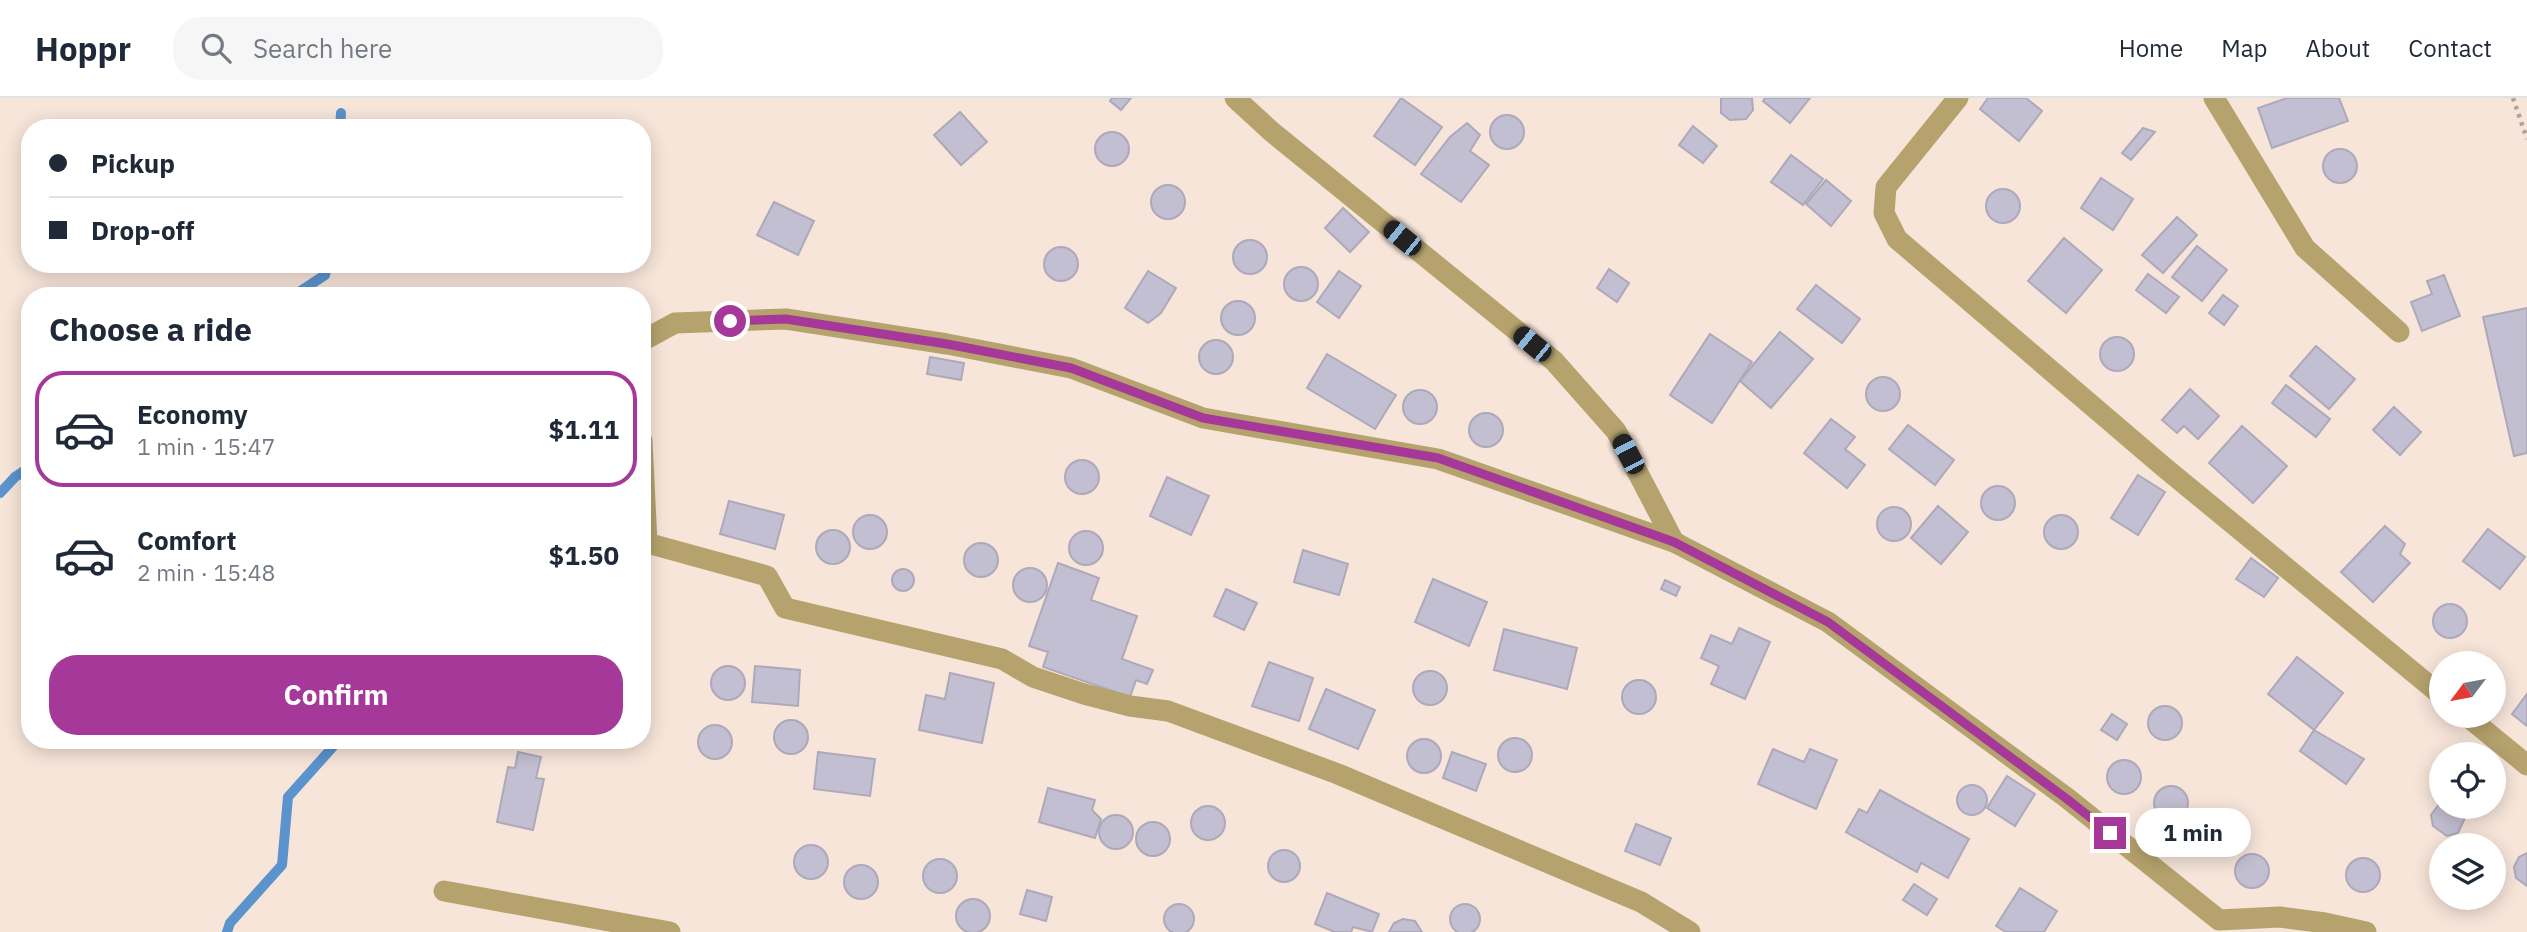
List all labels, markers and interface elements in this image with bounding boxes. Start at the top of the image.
search box [173,17,663,80]
text: Hoppr [35,27,131,70]
icon: search [197,29,235,67]
text: Search here [253,31,392,65]
text: Home [2119,32,2183,64]
text: Map [2221,32,2267,64]
text: About [2305,32,2370,64]
text: Contact [2408,32,2492,64]
text: Pickup [91,146,175,180]
text: Drop-off [91,213,194,247]
car [1380,217,1425,259]
route start [714,305,746,337]
text: Choose a ride [49,308,252,350]
car [1510,323,1555,365]
text: Economy [137,397,248,431]
icon: car [53,398,116,461]
text: $1.11 [549,412,619,446]
text: 1 min · 15:47 [137,431,275,461]
car [1609,431,1648,477]
text: Comfort [137,523,236,557]
icon: car [53,524,116,587]
text: $1.50 [549,538,619,572]
text: 2 min · 15:48 [137,557,275,587]
north arrow [2429,651,2506,728]
map controls [2429,651,2506,910]
button: Confirm [49,655,623,735]
button: locate [2429,742,2506,819]
callout: 1 min [2134,808,2250,858]
route end [2094,817,2126,849]
text: 1 min [2163,817,2223,847]
button: layers [2429,833,2506,910]

